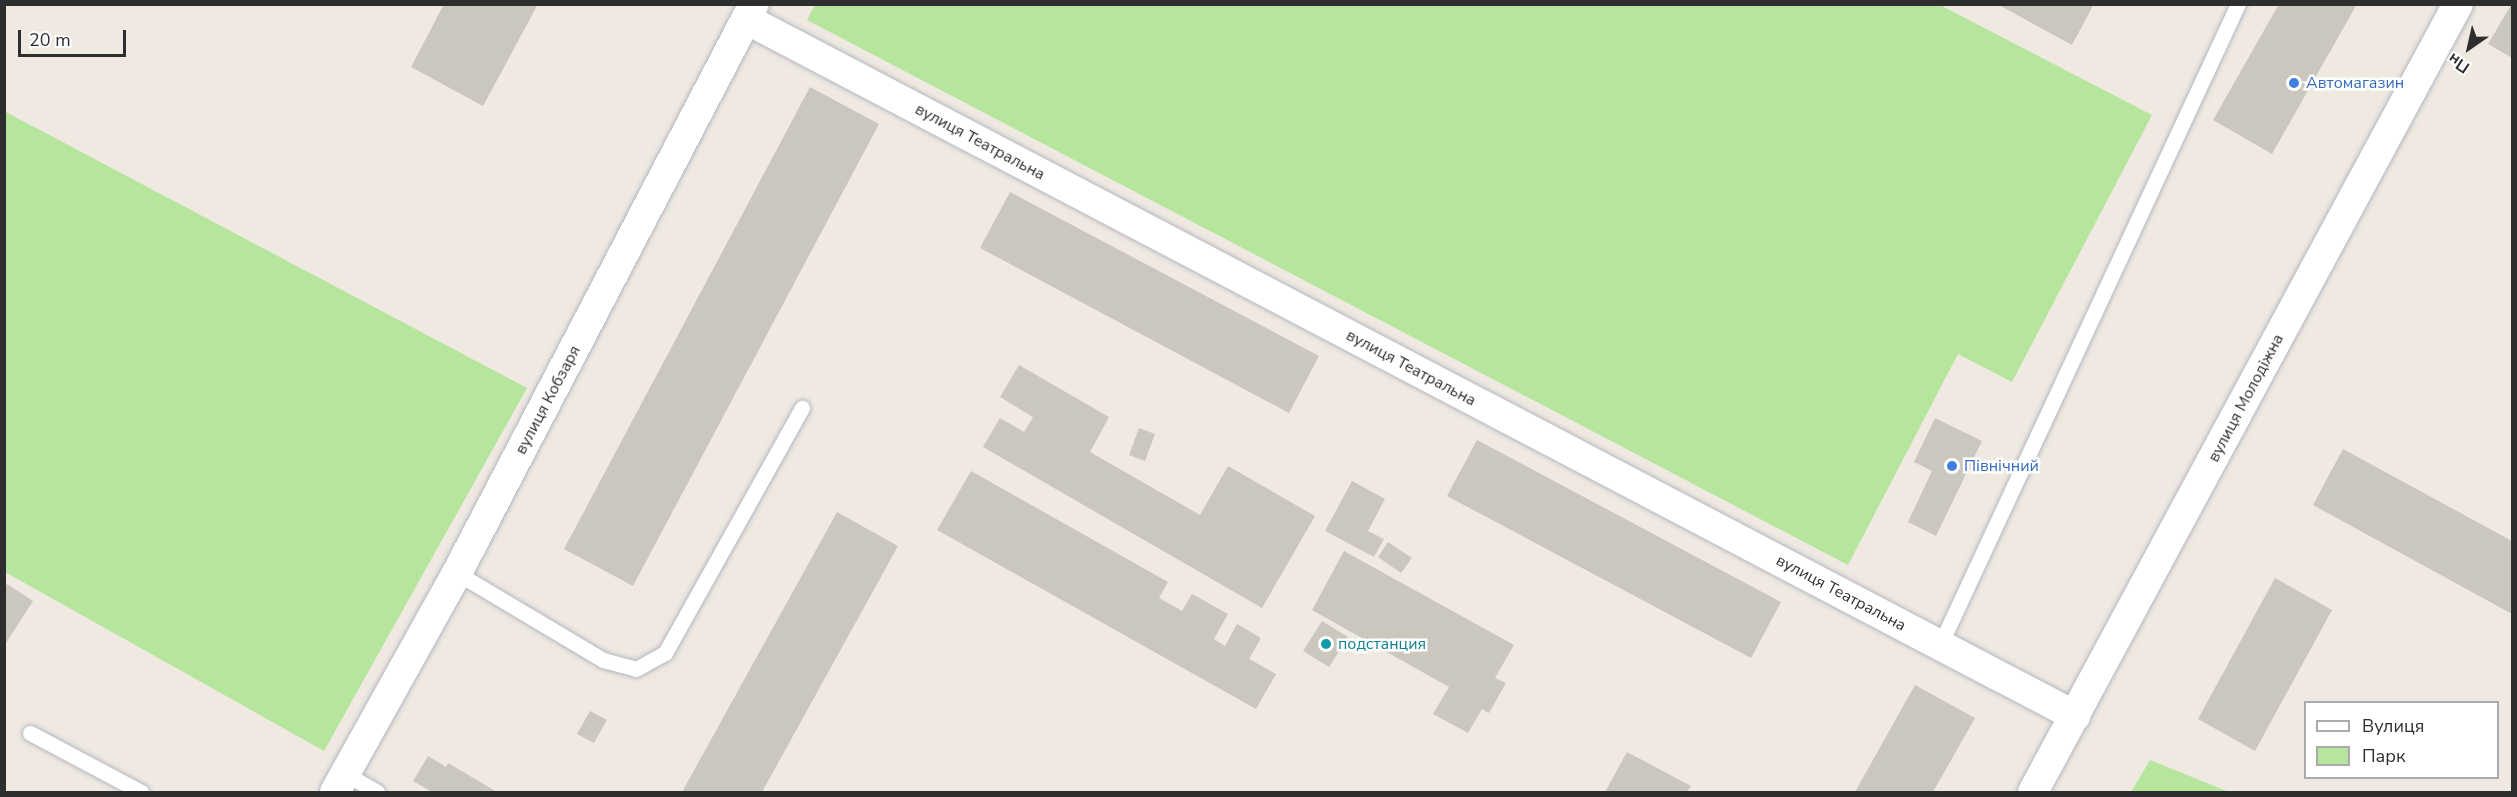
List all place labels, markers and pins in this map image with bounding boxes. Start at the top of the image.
place label: Автомагазин [2306,73,2404,93]
marker: Автомагазин [2287,76,2301,90]
place label: Північний [1964,456,2039,476]
marker: Північний [1945,459,1959,473]
place label: подстанция [1338,634,1426,654]
marker: подстанция [1319,637,1333,651]

